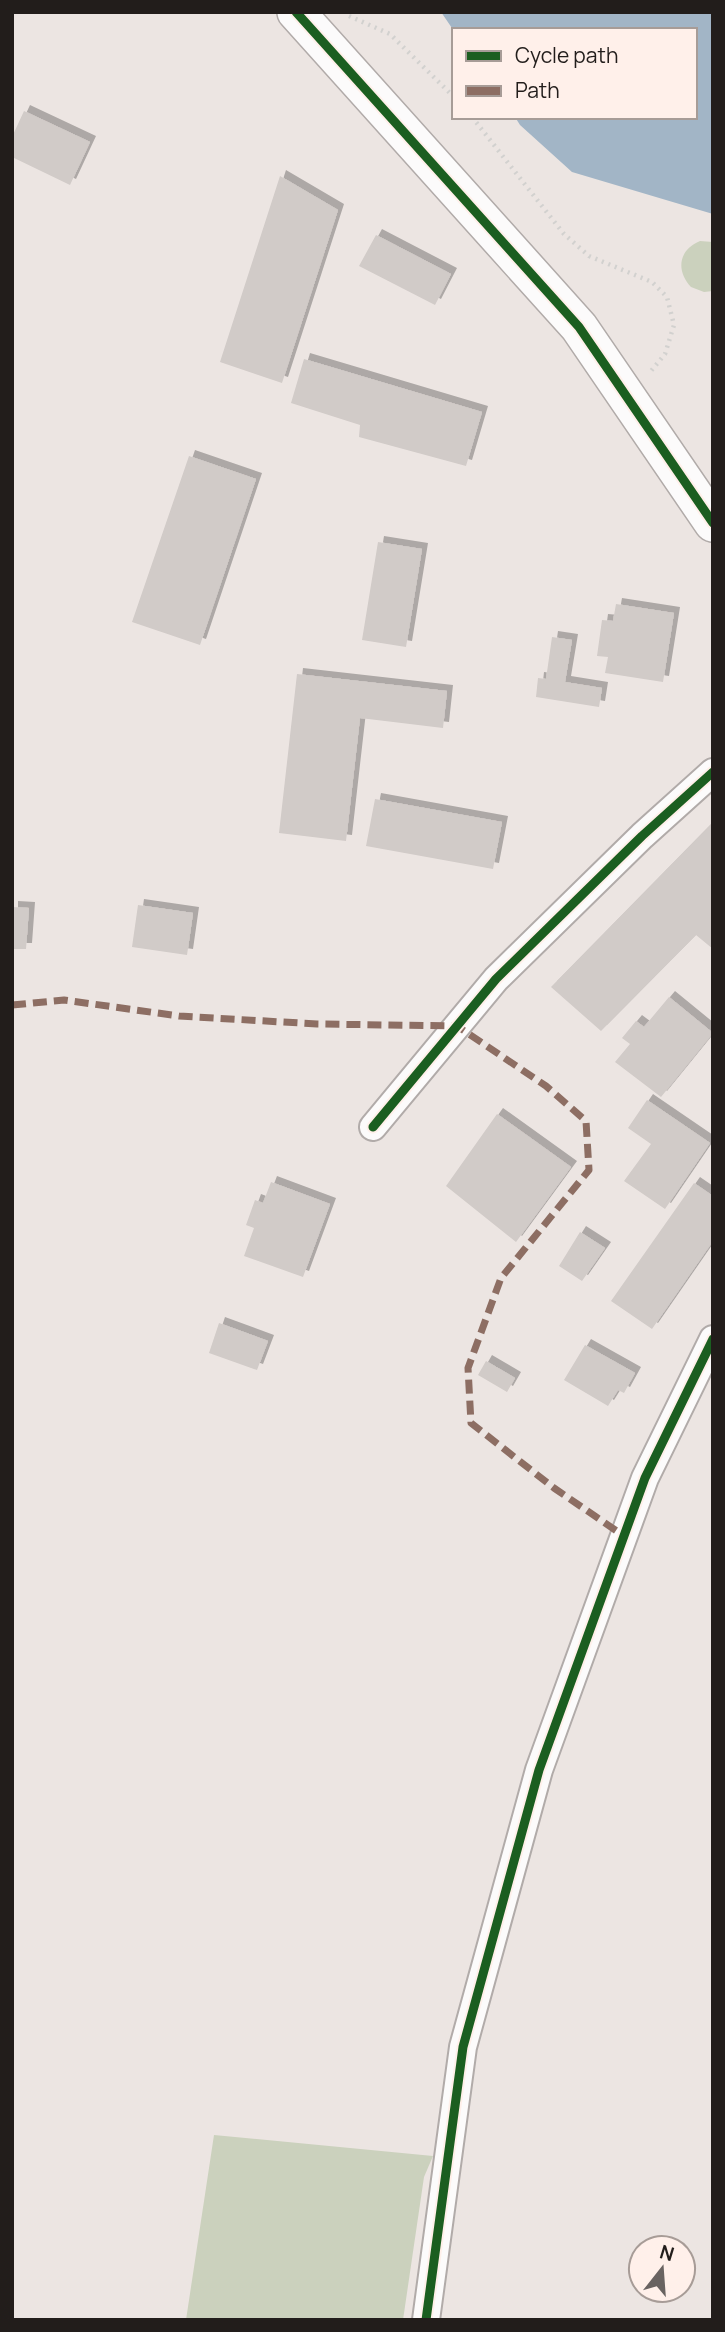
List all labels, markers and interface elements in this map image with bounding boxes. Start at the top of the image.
legend [452,28,697,119]
text: Cycle path [515,41,618,69]
text: Path [515,76,560,104]
north arrow [627,2234,697,2304]
text: N [657,2238,677,2267]

